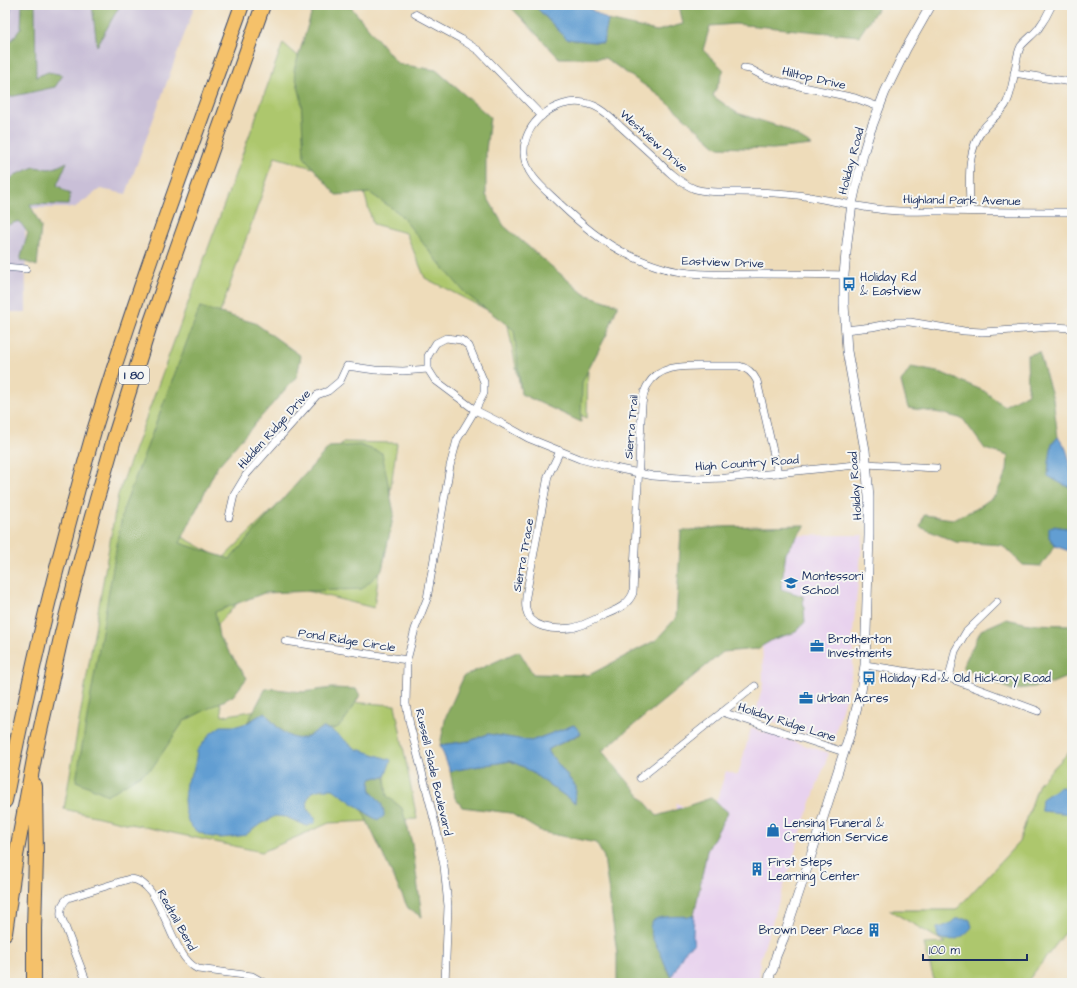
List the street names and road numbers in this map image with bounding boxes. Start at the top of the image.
street label: Hilltop Drive [780,63,848,94]
street label: Westview Drive [616,106,692,177]
street label: Holiday Road [834,126,870,197]
street label: Highland Park Avenue [903,191,1021,211]
street label: Eastview Drive [682,253,765,272]
road number: I 80 [119,366,149,384]
street label: Hidden Ridge Drive [234,386,316,473]
street label: Sierra Trail [620,394,643,460]
street label: High Country Road [695,451,799,477]
street label: Holiday Road [845,451,867,521]
street label: Sierra Trace [509,516,538,593]
street label: Pond Ridge Circle [297,624,397,658]
street label: Holiday Ridge Lane [735,699,839,747]
street label: Russell Slade Boulevard [411,707,456,837]
street label: Redtail Bend [153,886,200,954]

